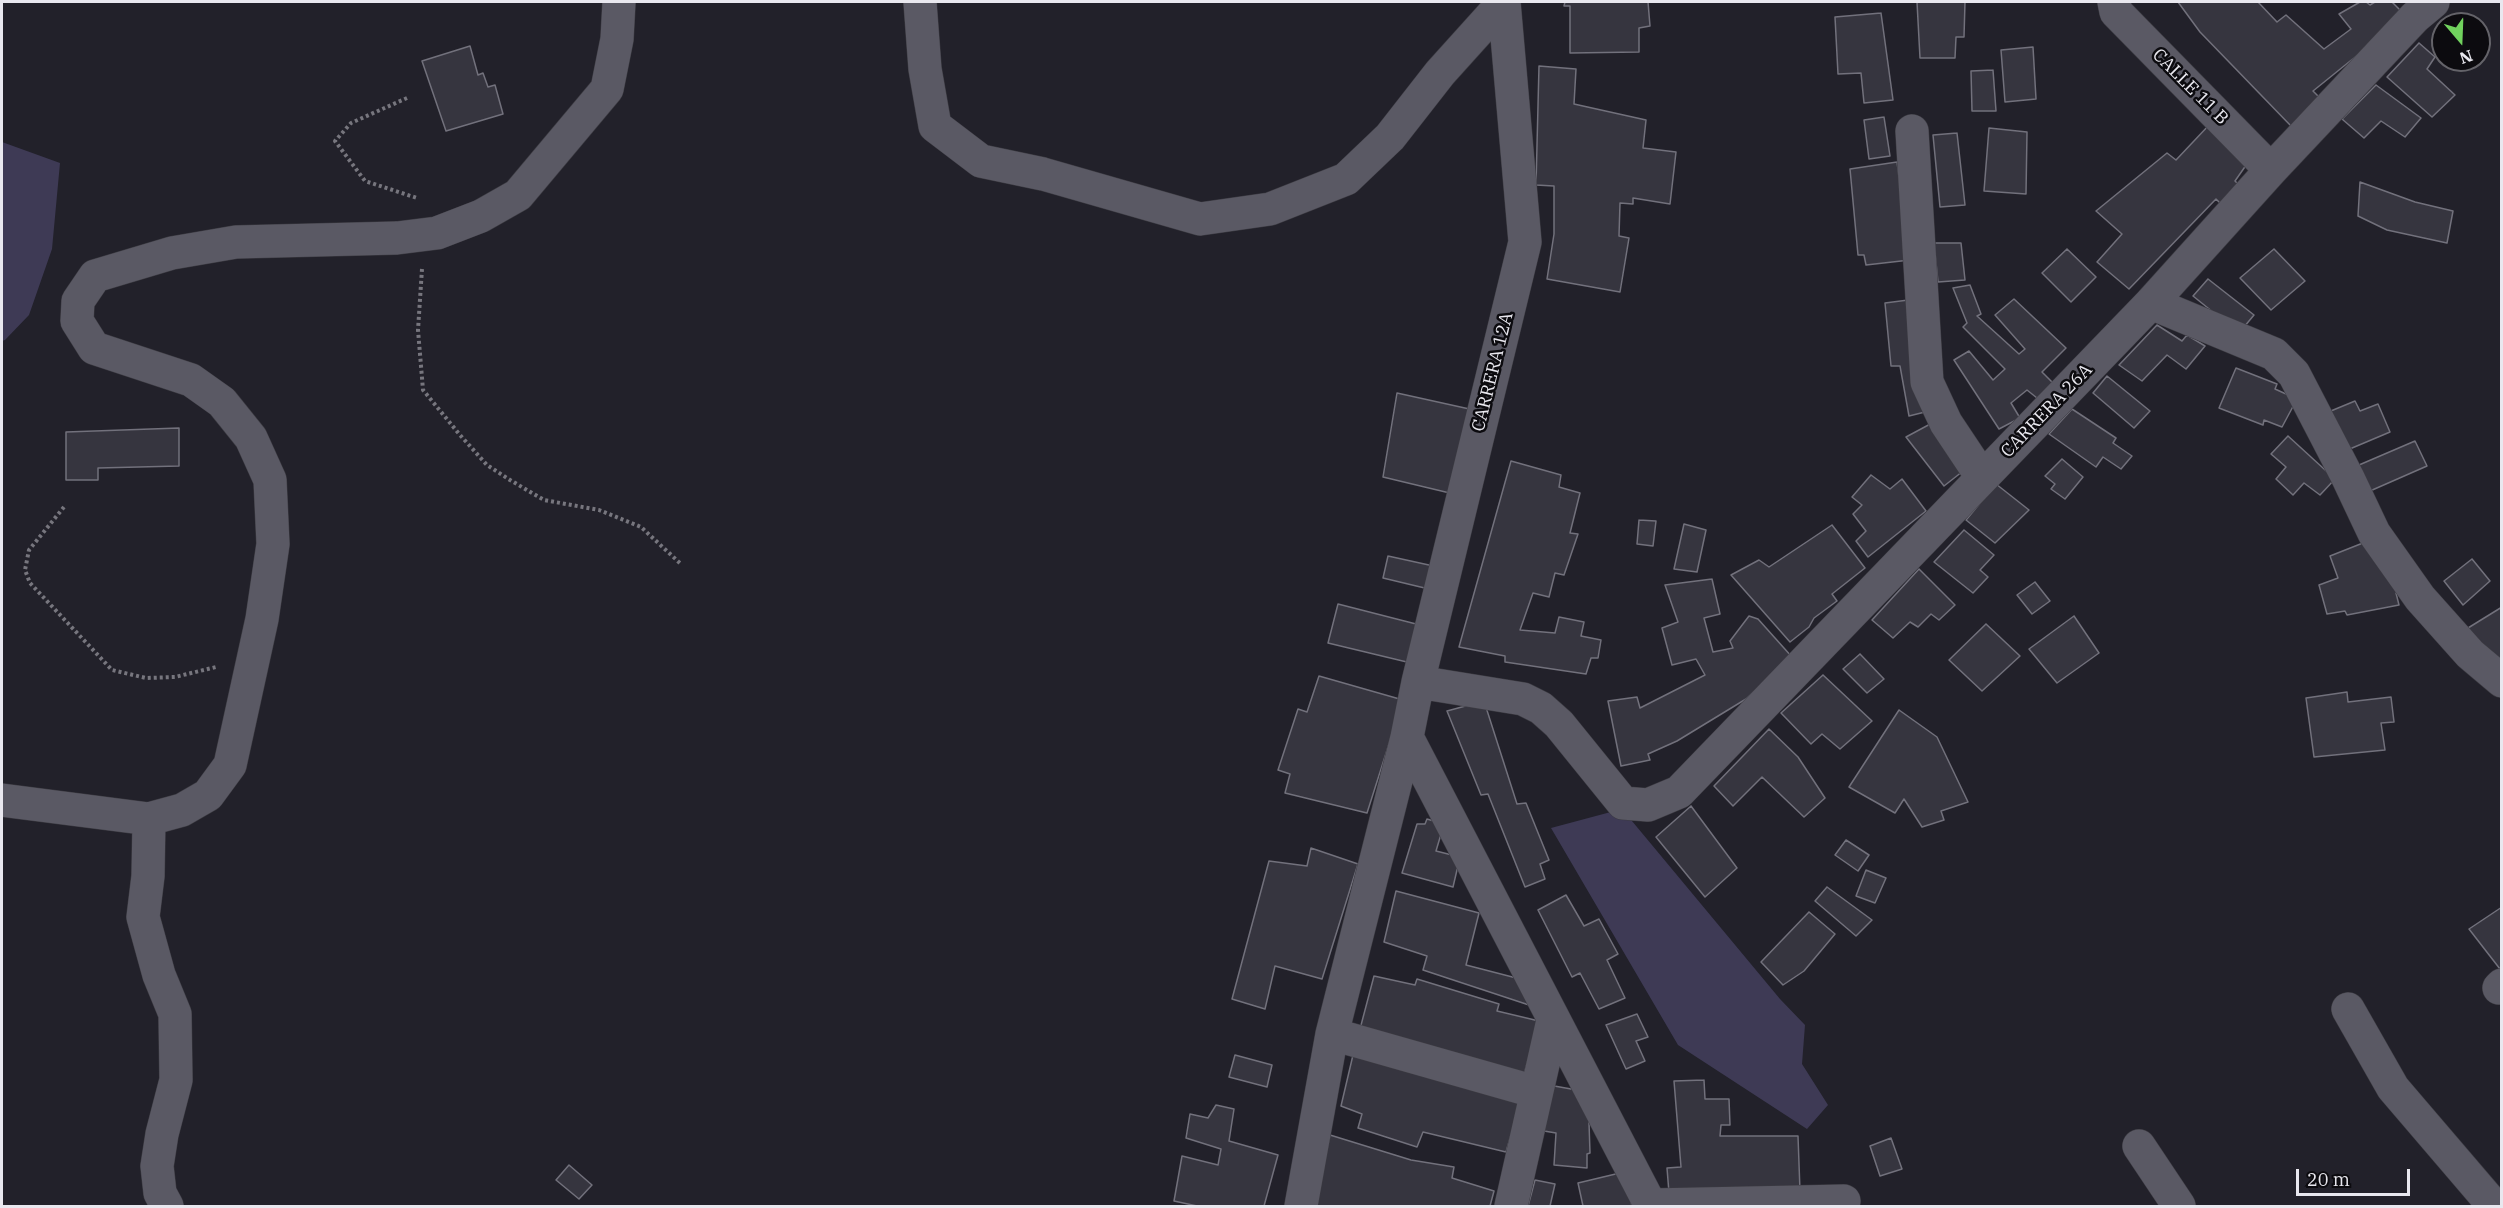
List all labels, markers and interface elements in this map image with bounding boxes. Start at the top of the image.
north arrow [2431,12,2491,72]
street label: CALLE 11 B [2147,44,2233,130]
text: N [2457,46,2475,69]
street label: CARRERA 12A [1468,310,1518,434]
street label: CARRERA 26A [1997,360,2097,462]
scale bar [2299,1157,2413,1195]
text: 20 m [2307,1168,2350,1191]

